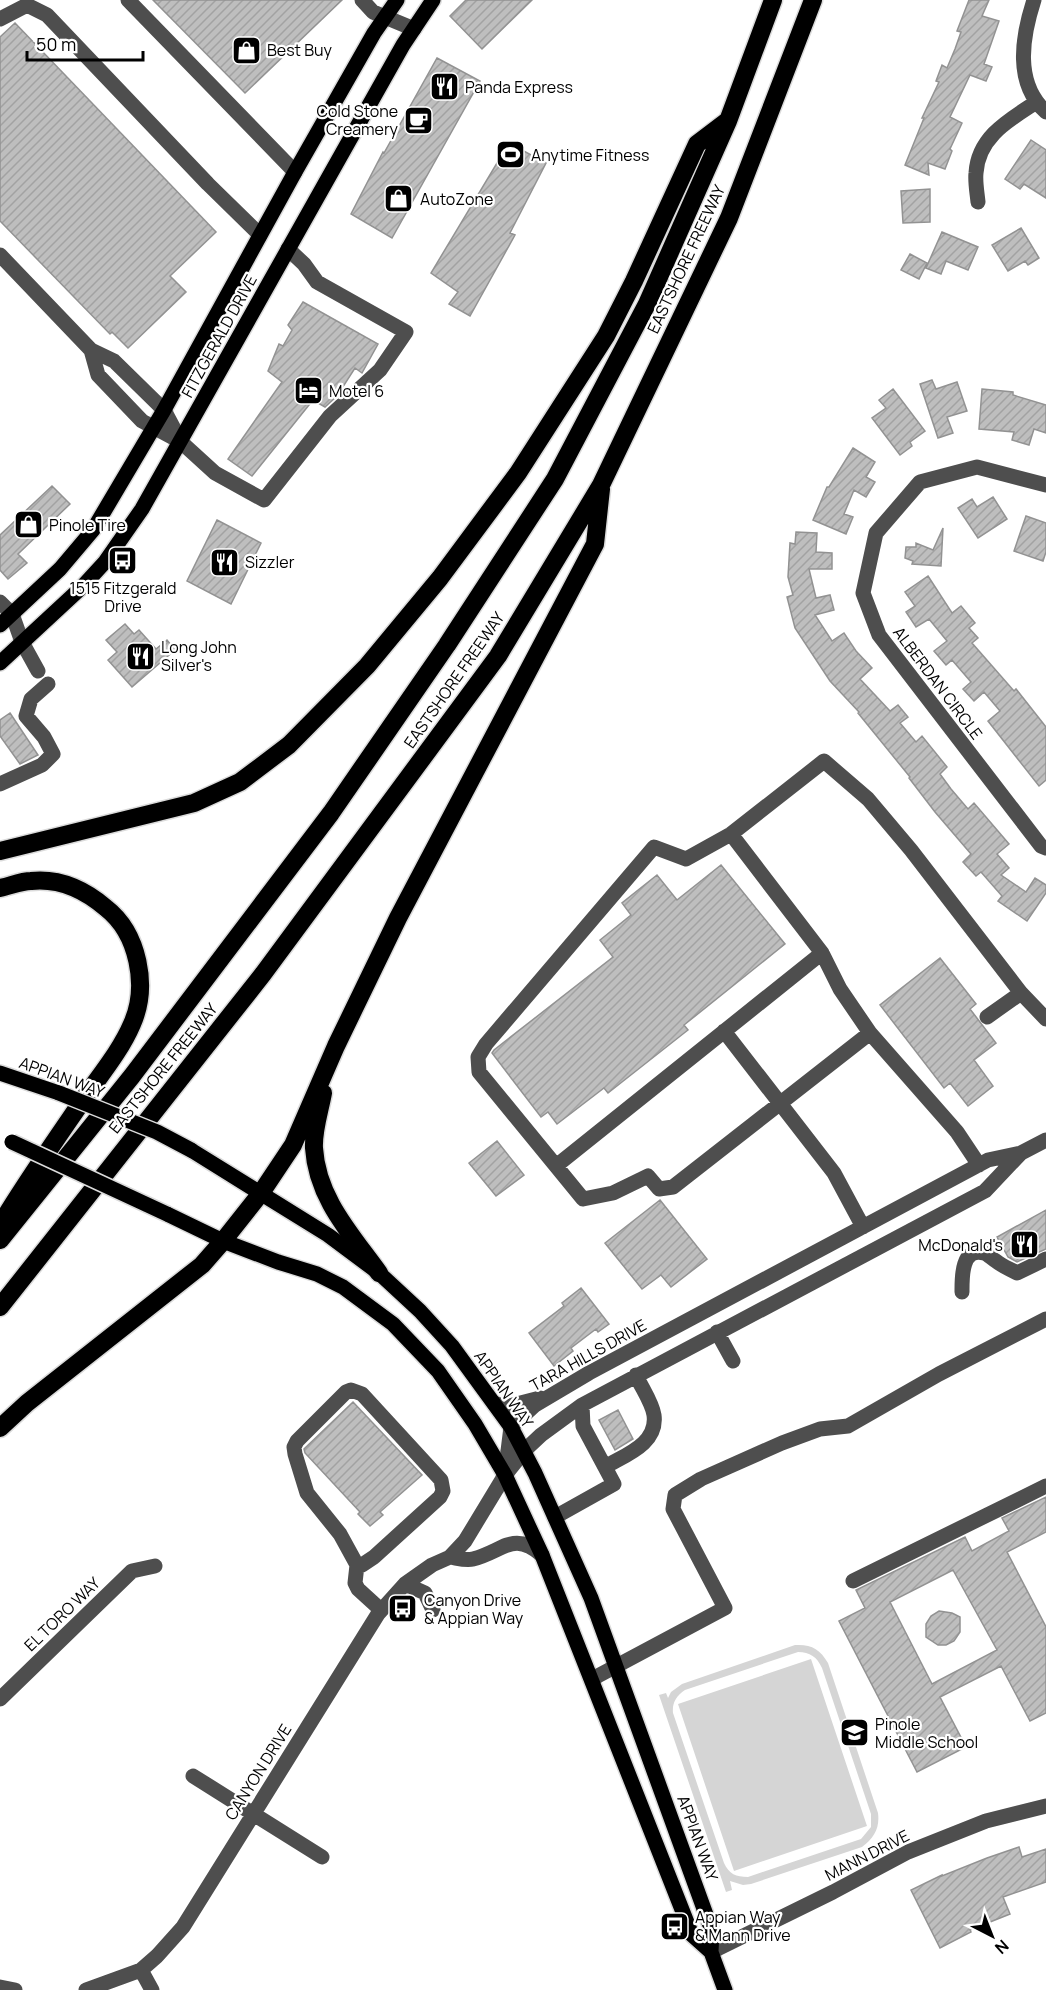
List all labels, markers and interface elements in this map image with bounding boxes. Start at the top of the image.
scale bar [27,24,142,62]
text: 50 m [36,32,76,56]
shop icon: Best Buy [230,34,262,66]
place label: Best Buy [267,39,332,61]
restaurant icon: Panda Express [428,71,460,103]
place label: Panda Express [465,76,573,98]
place label: Cold Stone Creamery [316,100,399,140]
cafe icon: Cold Stone Creamery [403,104,435,136]
sports icon: Anytime Fitness [494,139,526,171]
place label: Anytime Fitness [531,144,649,166]
street label: EASTSHORE FREEWAY [642,181,730,337]
shop icon: AutoZone [383,183,415,215]
place label: AutoZone [420,188,493,210]
street label: FITZGERALD DRIVE [176,271,262,401]
hotel icon: Motel 6 [292,375,324,407]
place label: Motel 6 [329,380,384,402]
shop icon: Pinole Tire [12,509,44,541]
place label: Pinole Tire [49,514,126,536]
bus stop icon: 1515 Fitzgerald Drive [107,544,139,576]
restaurant icon: Sizzler [208,546,240,578]
place label: Sizzler [245,551,295,573]
place label: 1515 Fitzgerald Drive [69,577,177,617]
street label: EASTSHORE FREEWAY [399,607,509,752]
street label: ALBERDAN CIRCLE [888,622,988,744]
place label: Long John Silver's [161,636,237,676]
restaurant icon: Long John Silver's [124,640,156,672]
street label: EASTSHORE FREEWAY [104,998,222,1138]
street label: APPIAN WAY [16,1051,108,1103]
restaurant icon: McDonald's [1008,1229,1040,1261]
place label: McDonald's [918,1234,1003,1256]
street label: TARA HILLS DRIVE [526,1314,650,1396]
street label: APPIAN WAY [469,1346,539,1432]
street label: EL TORO WAY [19,1572,105,1656]
place label: Canyon Drive & Appian Way [424,1589,524,1629]
bus stop icon: Canyon Drive & Appian Way [387,1593,419,1625]
place label: Pinole Middle School [875,1713,978,1753]
school or university icon: Pinole Middle School [838,1717,870,1749]
street label: CANYON DRIVE [220,1720,296,1824]
street label: APPIAN WAY [672,1792,724,1884]
street label: MANN DRIVE [821,1824,913,1886]
place label: Appian Way & Mann Drive [695,1906,791,1946]
north arrow [962,1906,1022,1966]
bus stop icon: Appian Way & Mann Drive [658,1910,690,1942]
text: N [990,1935,1014,1959]

